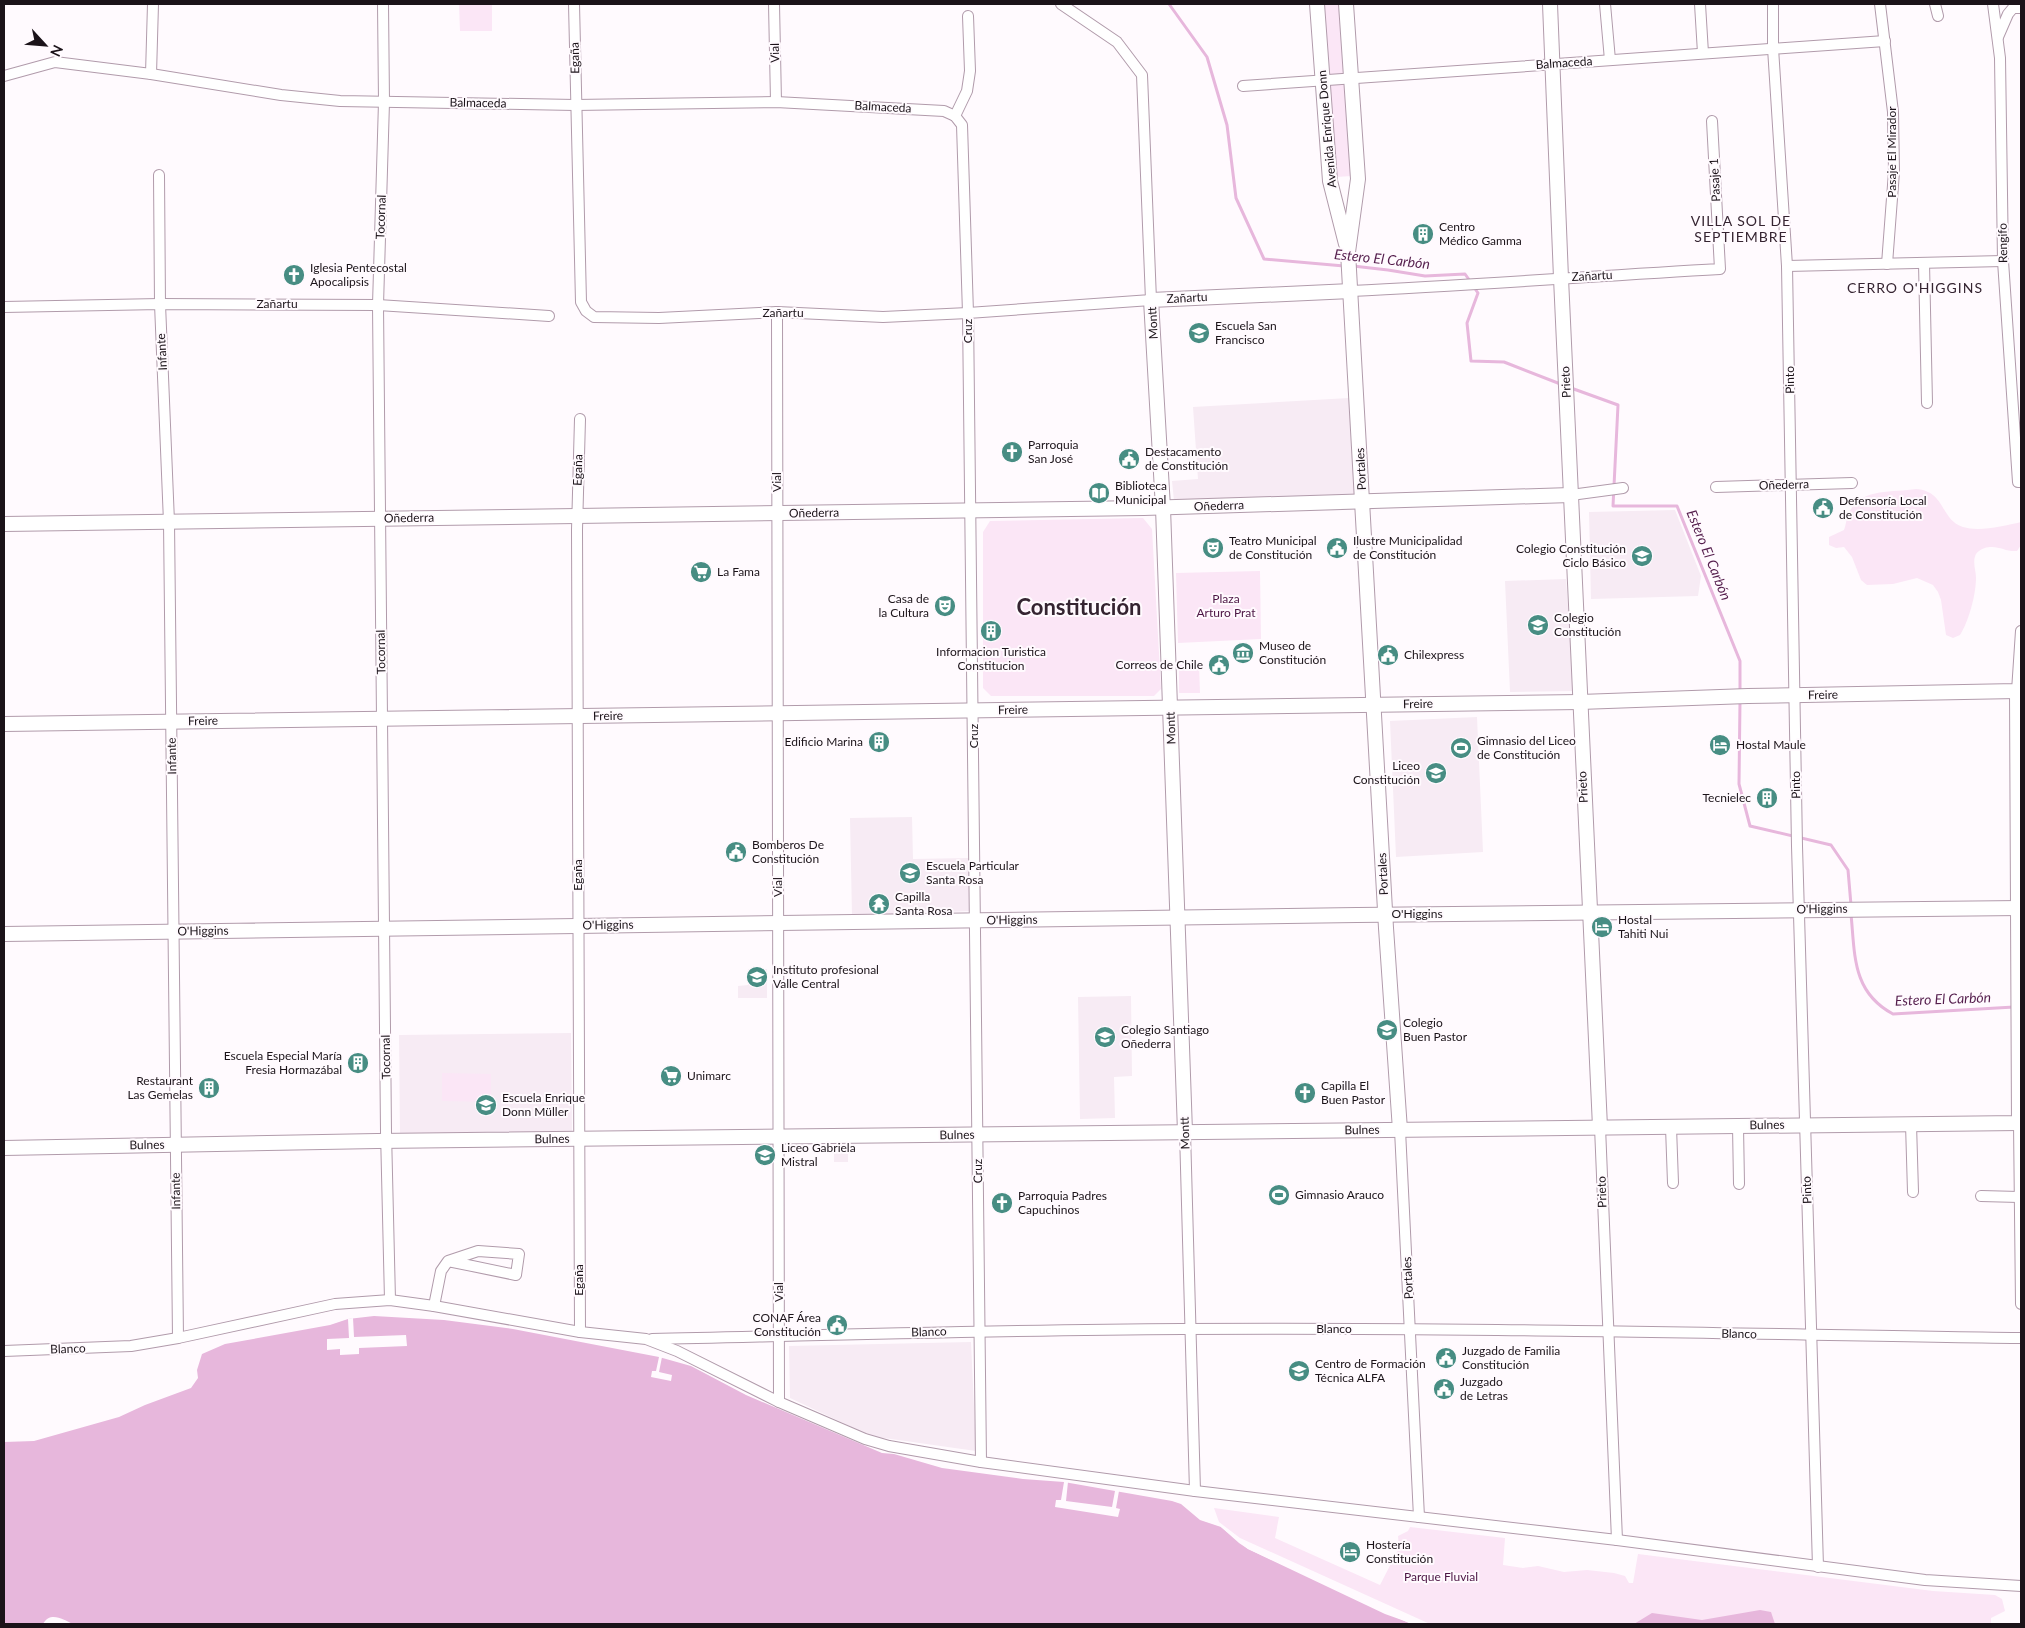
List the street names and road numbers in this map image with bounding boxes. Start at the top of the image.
street label: Egaña [567,42,582,74]
street label: Vial [767,43,782,63]
street label: Balmaceda [1535,53,1593,72]
street label: Avenida Enrique Donn [1314,70,1339,189]
street label: Balmaceda [449,95,507,110]
street label: Balmaceda [854,98,912,115]
street label: Pasaje El Mirador [1884,106,1899,198]
street label: Pasaje 1 [1706,158,1723,202]
street label: Tocornal [372,194,389,240]
street label: Rengifo [1995,223,2010,263]
street label: Zañartu [1571,267,1613,284]
street label: Zañartu [1166,289,1208,306]
street label: Zañartu [256,296,298,311]
street label: Zañartu [762,305,804,320]
street label: Montt [1144,306,1161,340]
street label: Cruz [960,318,975,343]
street label: Infante [153,333,170,371]
street label: Prieto [1557,366,1574,398]
street label: Pinto [1782,366,1797,394]
street label: Portales [1352,447,1369,491]
street label: Egaña [569,454,586,486]
street label: Vial [769,472,784,492]
street label: Oñederra [1759,476,1809,493]
street label: Oñederra [1194,497,1244,514]
street label: Oñederra [789,505,839,520]
street label: Oñederra [384,510,434,525]
street label: Tocornal [373,630,388,674]
street label: Freire [1808,687,1838,702]
street label: Freire [1403,696,1433,711]
street label: Freire [998,702,1028,717]
street label: Freire [593,708,623,723]
street label: Montt [1162,711,1179,745]
street label: Freire [188,713,218,728]
street label: Cruz [966,723,981,748]
street label: Infante [164,737,179,775]
street label: Prieto [1574,771,1591,803]
street label: Pinto [1788,771,1803,799]
street label: Portales [1374,852,1391,896]
street label: Egaña [570,859,585,891]
street label: Vial [770,877,785,897]
street label: O'Higgins [1796,901,1848,916]
street label: O'Higgins [1391,906,1443,921]
street label: O'Higgins [986,912,1038,927]
street label: O'Higgins [582,917,634,932]
street label: O'Higgins [177,923,229,938]
street label: Tocornal [378,1035,393,1079]
street label: Montt [1176,1116,1193,1150]
street label: Bulnes [1749,1117,1785,1132]
street label: Bulnes [1344,1122,1380,1137]
street label: Bulnes [939,1127,975,1142]
street label: Bulnes [534,1131,570,1146]
street label: Bulnes [129,1137,165,1152]
street label: Cruz [970,1158,985,1183]
street label: Infante [168,1172,183,1210]
street label: Prieto [1593,1176,1610,1208]
street label: Pinto [1799,1176,1814,1204]
street label: Portales [1399,1256,1416,1300]
street label: Egaña [571,1264,586,1296]
street label: Vial [771,1282,786,1302]
street label: Blanco [1316,1321,1352,1336]
street label: Blanco [911,1323,947,1340]
street label: Blanco [1721,1326,1757,1341]
street label: Blanco [50,1340,86,1357]

